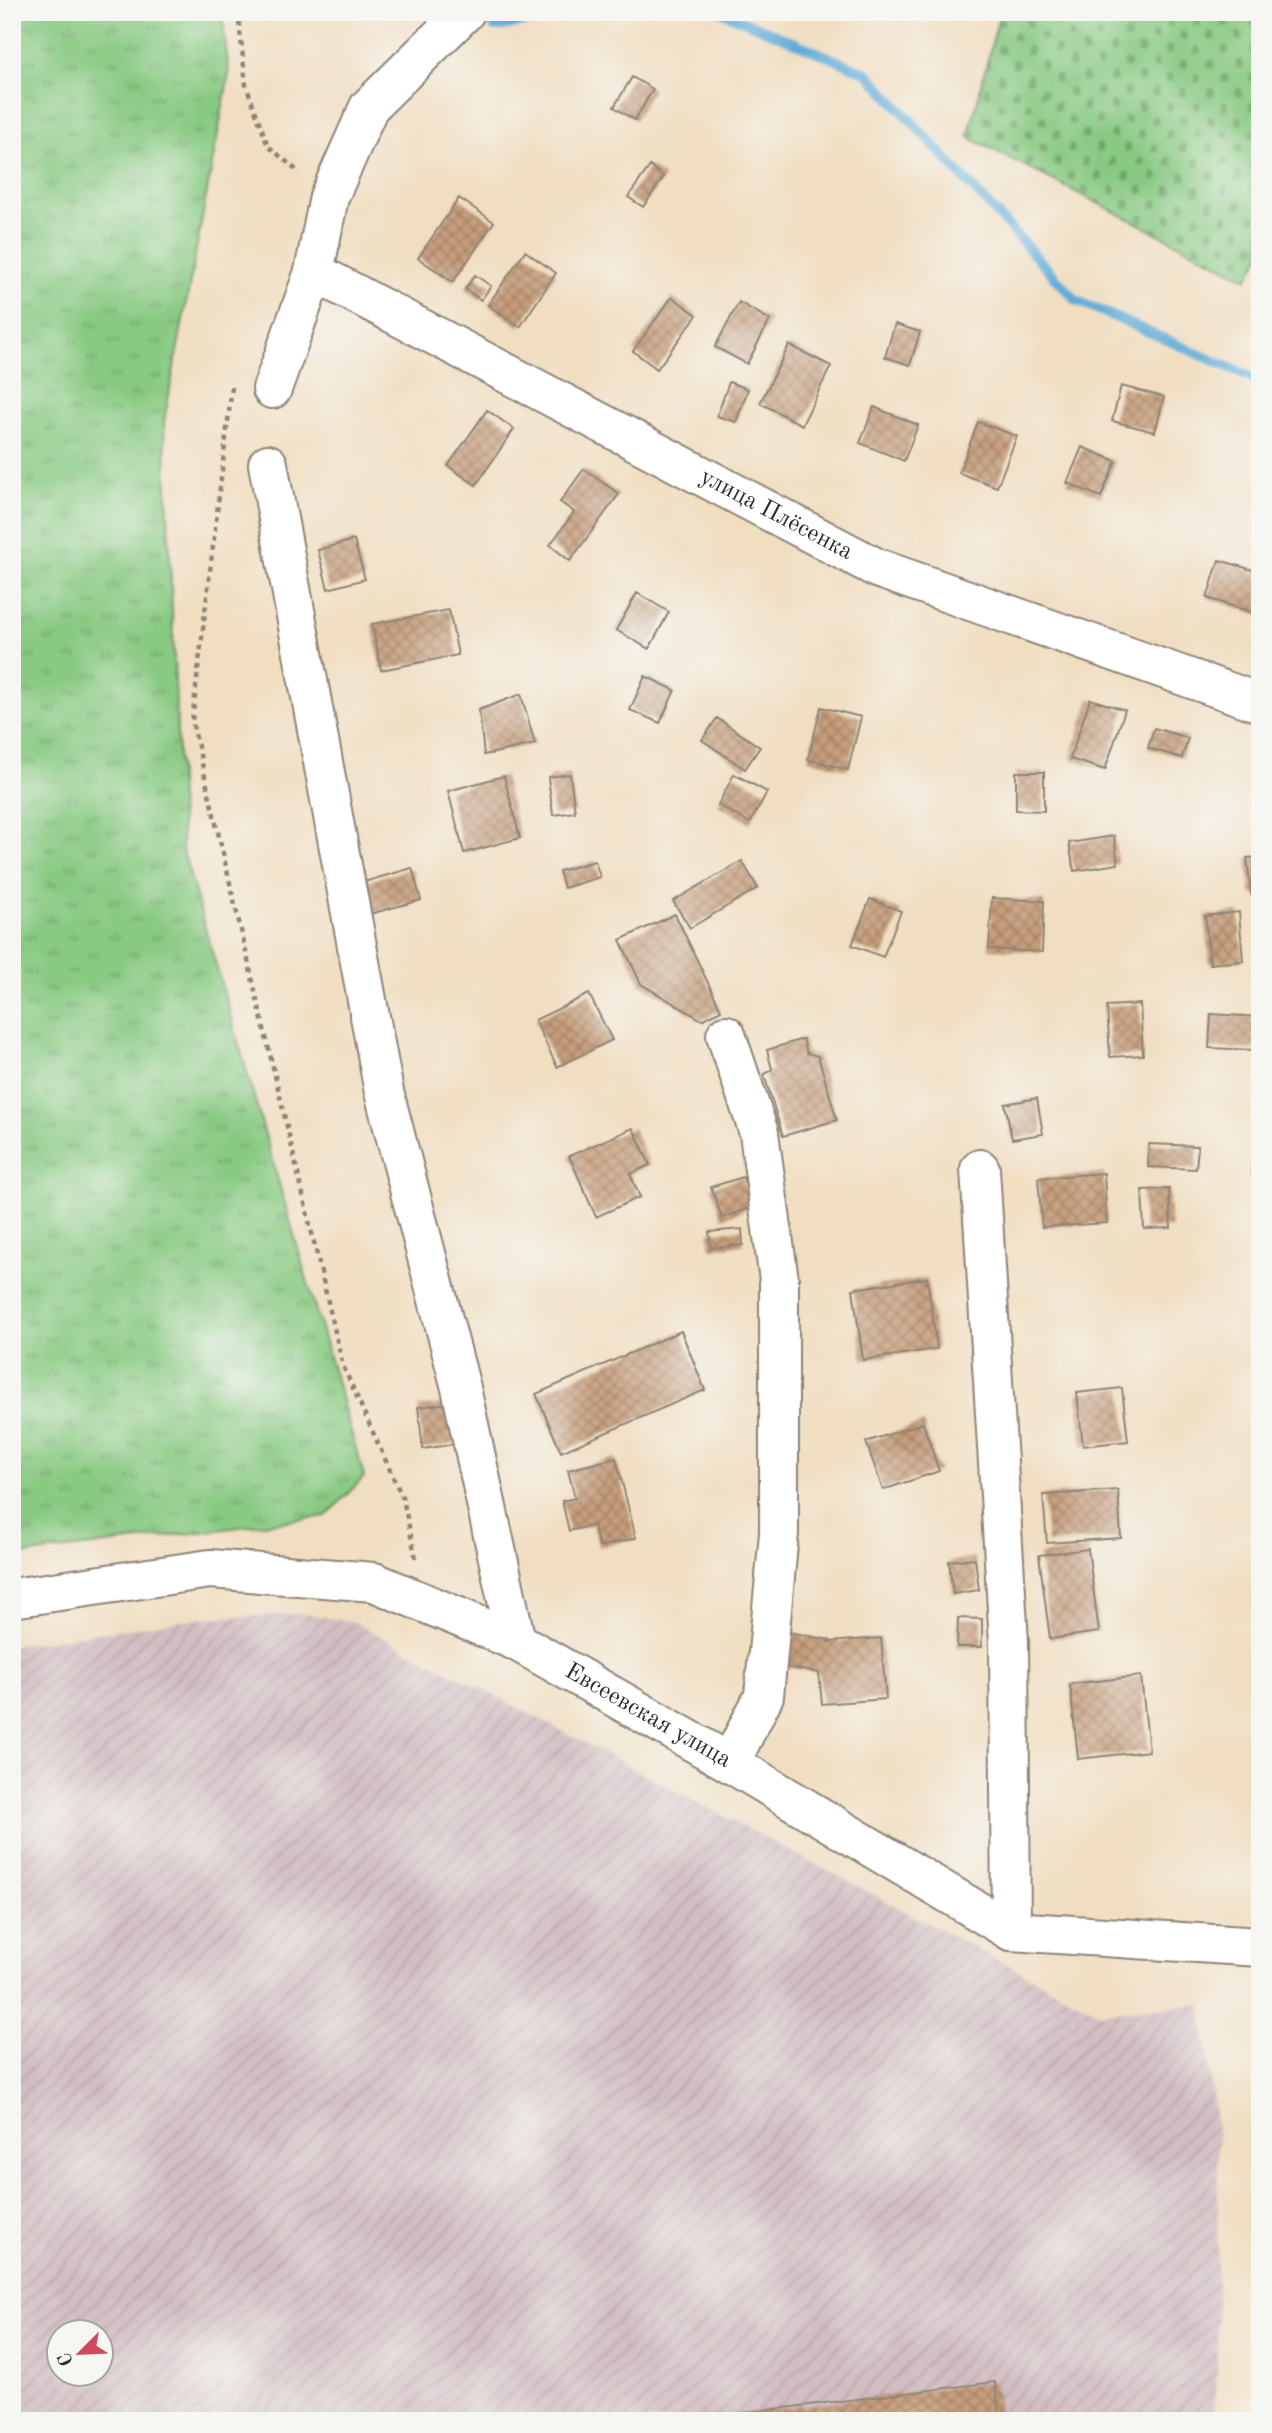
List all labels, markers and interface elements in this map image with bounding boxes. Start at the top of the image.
street label: улица Плёсенка [696,465,856,565]
street label: Евсеевская улица [560,1659,735,1773]
north arrow [46,2318,116,2388]
text: С [56,2349,78,2368]

